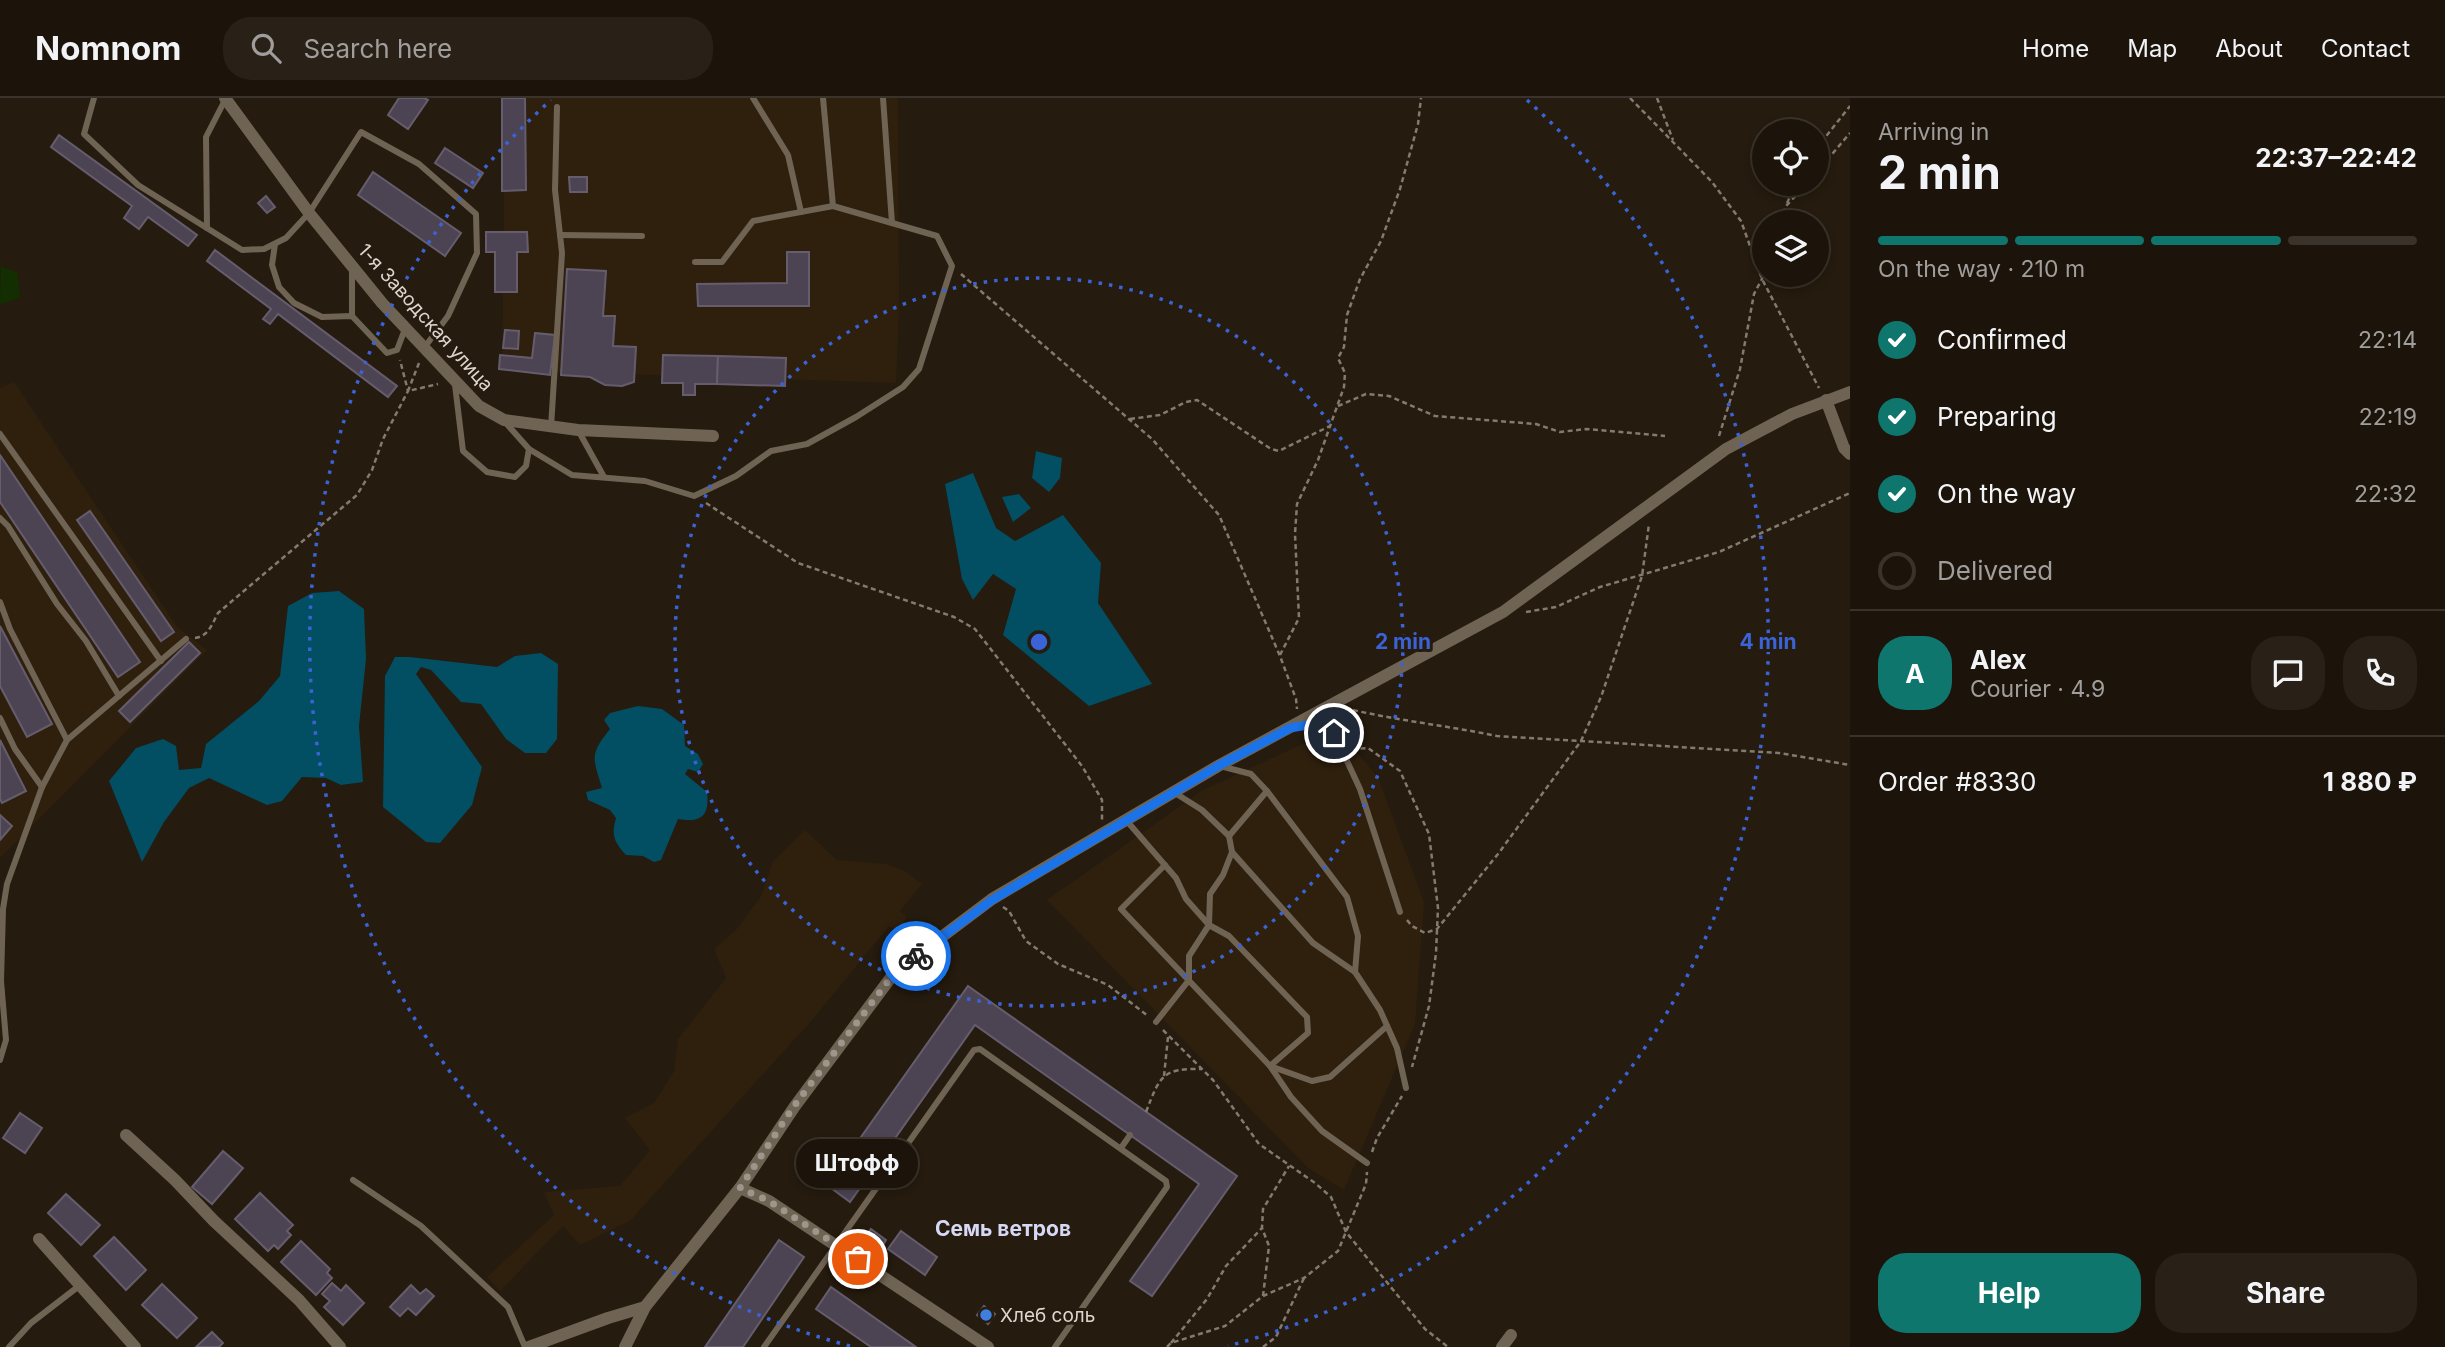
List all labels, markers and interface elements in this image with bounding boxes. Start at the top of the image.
search box [223,17,713,80]
text: Nomnom [35,28,181,68]
icon: search [247,29,285,67]
text: Search here [303,33,452,64]
text: Home [2022,34,2089,63]
text: Map [2127,34,2177,63]
text: About [2215,34,2283,63]
text: Contact [2321,34,2410,63]
text: Arriving in [1878,118,1989,146]
map controls [1752,119,1829,287]
button: locate [1752,119,1829,196]
text: 22:37–22:42 [2255,142,2417,173]
text: 2 min [1878,144,2001,200]
button: layers [1752,210,1829,287]
street label: 1-я Заводская улица [353,239,498,396]
text: On the way · 210 m [1878,255,2085,283]
icon: check [1878,321,1916,359]
text: Confirmed [1937,324,2067,355]
text: 22:14 [2358,326,2417,354]
icon: check [1878,398,1916,436]
text: Preparing [1937,401,2057,432]
text: 22:19 [2359,403,2417,431]
icon: check [1878,475,1916,513]
text: On the way [1937,478,2076,509]
text: 22:32 [2354,480,2417,508]
text: Delivered [1937,555,2053,586]
text: 2 min [1375,629,1431,654]
text: 4 min [1739,629,1797,654]
centre of rings [1027,630,1051,654]
button: chat [2251,636,2325,710]
button: phone [2343,636,2417,710]
text: Alex [1970,644,2027,675]
text: A [1905,658,1925,689]
text: Courier · 4.9 [1970,675,2105,703]
pin [1304,703,1364,763]
icon: home [1315,714,1353,752]
text: Order #8330 [1878,766,2037,797]
text: 1 880 ₽ [2323,766,2417,797]
courier [881,921,951,991]
icon: bike [897,937,935,975]
callout: Штофф [797,1140,919,1189]
text: Штофф [815,1149,899,1177]
district label: Семь ветров [935,1216,1071,1241]
pin [828,1229,888,1289]
icon: bag [839,1240,877,1278]
button: Help [1878,1253,2141,1333]
button: Share [2155,1253,2417,1333]
place label: Хлеб соль [1000,1304,1095,1327]
marker: Хлеб соль [978,1307,994,1323]

